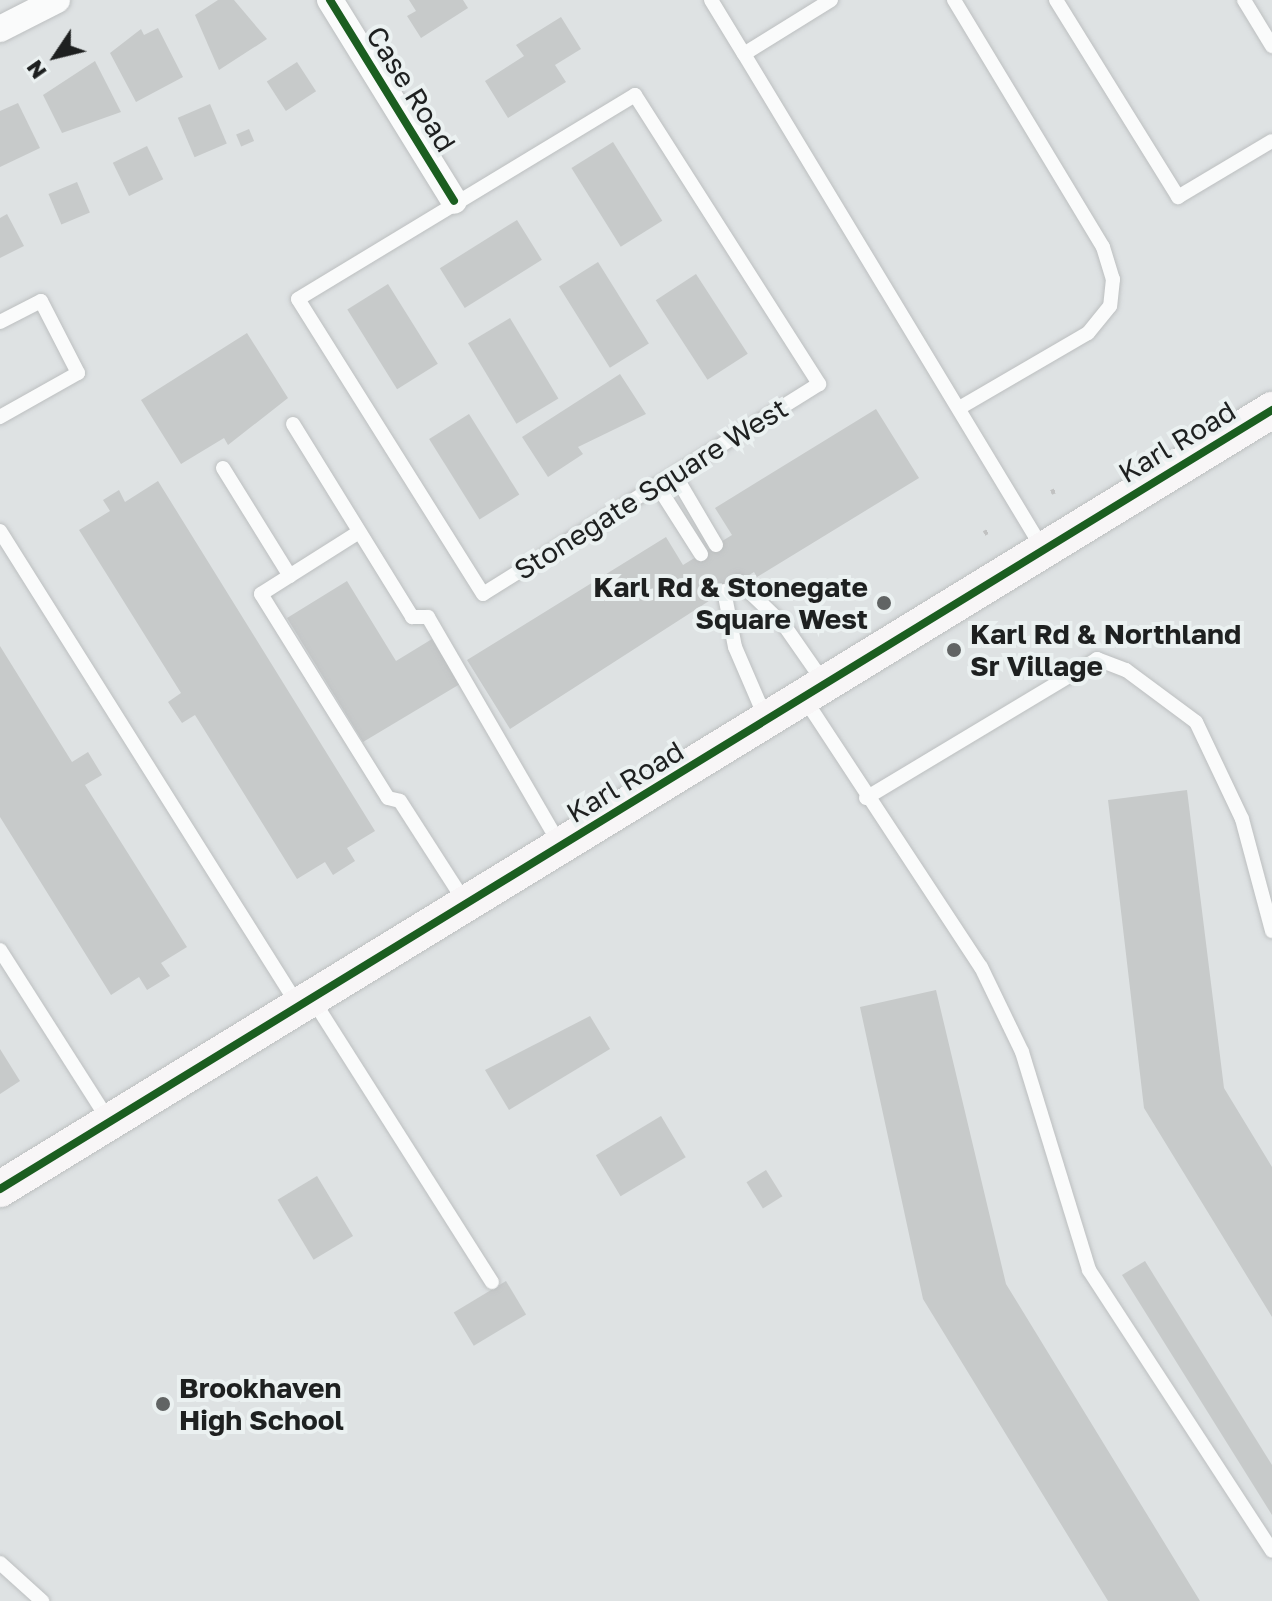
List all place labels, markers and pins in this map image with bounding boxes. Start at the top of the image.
place label: Karl Rd & Stonegate Square West [593,570,868,636]
marker: Karl Rd & Stonegate Square West [875,594,893,612]
place label: Karl Rd & Northland Sr Village [970,617,1241,683]
marker: Karl Rd & Northland Sr Village [945,641,963,659]
place label: Brookhaven High School [179,1371,344,1437]
marker: Brookhaven High School [154,1395,172,1413]

